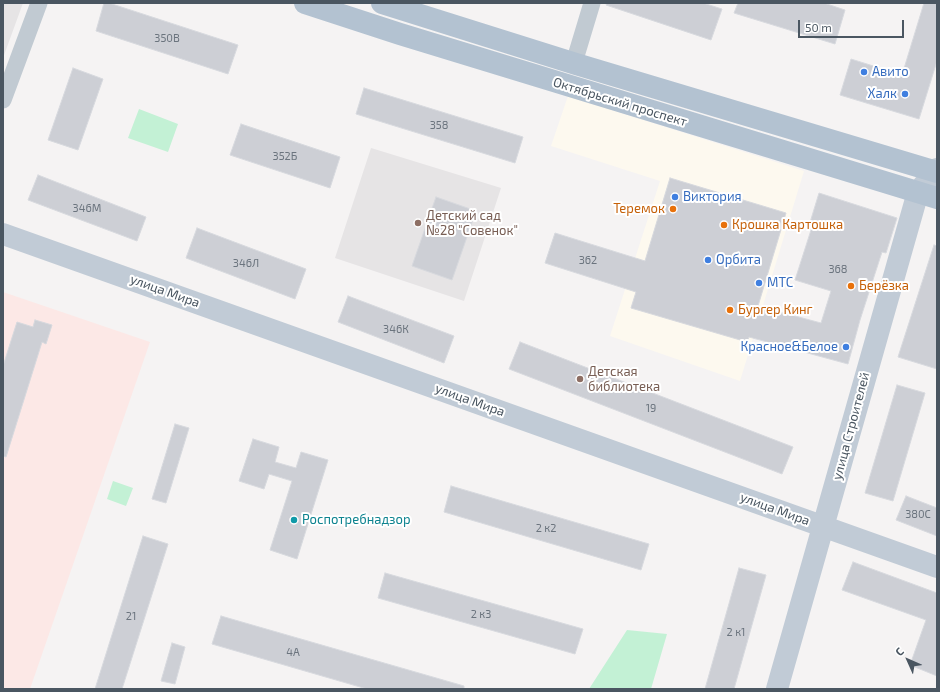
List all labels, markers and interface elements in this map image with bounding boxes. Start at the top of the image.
scale bar [800,12,906,38]
text: 50 m [805,20,832,34]
house number: 350В [154,31,180,45]
place label: Авито [872,64,909,80]
marker: Авито [859,67,869,77]
street label: Октябрьский проспект [551,74,689,130]
place label: Халк [868,86,897,102]
marker: Халк [900,89,910,99]
house number: 358 [430,118,448,132]
house number: 352Б [273,149,297,163]
place label: Виктория [683,189,742,205]
marker: Виктория [670,192,680,202]
house number: 346М [73,201,101,215]
place label: Теремок [613,201,665,217]
marker: Теремок [668,204,678,214]
place label: Детский сад №28 "Совенок" [426,208,518,239]
place label: Крошка Картошка [732,217,843,233]
marker: Детский сад №28 "Совенок" [413,218,423,228]
marker: Крошка Картошка [719,220,729,230]
place label: Орбита [716,252,761,268]
house number: 362 [579,253,597,267]
marker: Орбита [703,255,713,265]
house number: 346Л [233,256,259,270]
house number: 368 [828,262,848,276]
street label: улица Мира [128,271,202,311]
place label: МТС [767,275,793,291]
marker: МТС [754,278,764,288]
place label: Берёзка [859,278,909,294]
marker: Берёзка [846,281,856,291]
place label: Бургер Кинг [738,302,813,318]
marker: Бургер Кинг [725,305,735,315]
house number: 346К [383,322,409,336]
place label: Красное&Белое [740,339,838,355]
marker: Красное&Белое [841,342,851,352]
place label: Детская библиотека [588,364,660,395]
street label: улица Строителей [829,370,873,482]
marker: Детская библиотека [575,374,585,384]
street label: улица Мира [433,380,507,420]
house number: 19 [646,401,656,415]
street label: улица Мира [738,489,812,529]
house number: 380С [905,507,931,521]
place label: Роспотребнадзор [302,512,410,528]
marker: Роспотребнадзор [289,515,299,525]
house number: 2 к2 [536,521,556,535]
house number: 2 к3 [471,607,491,621]
house number: 21 [126,609,136,623]
house number: 2 к1 [727,625,745,639]
north arrow [888,640,928,680]
text: С [892,644,906,658]
house number: 4А [286,645,300,659]

